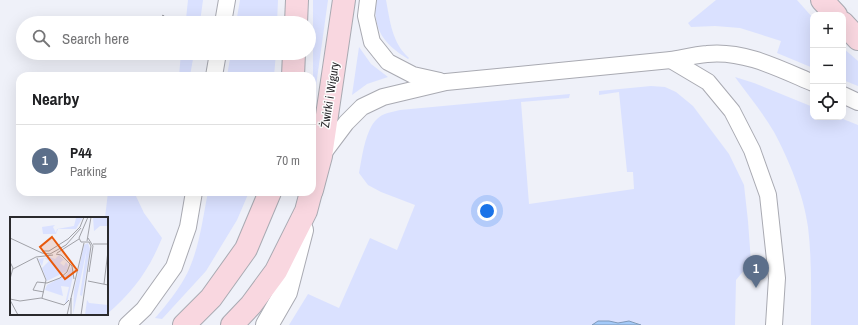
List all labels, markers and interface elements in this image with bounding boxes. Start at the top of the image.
map controls [810,12,846,120]
button: + [810,12,846,48]
search box [16,16,316,60]
icon: search [30,27,52,49]
text: Search here [62,28,129,49]
button: − [810,48,846,84]
street label: Żwirki i Wigury [317,61,343,129]
button: locate [810,84,846,120]
text: Nearby [32,87,79,110]
text: P44 [70,142,92,163]
text: 1 [42,152,48,169]
text: 70 m [276,152,300,169]
text: Parking [70,163,107,180]
your location [477,201,497,221]
inset map [10,217,108,315]
pin: 1 [743,255,769,288]

